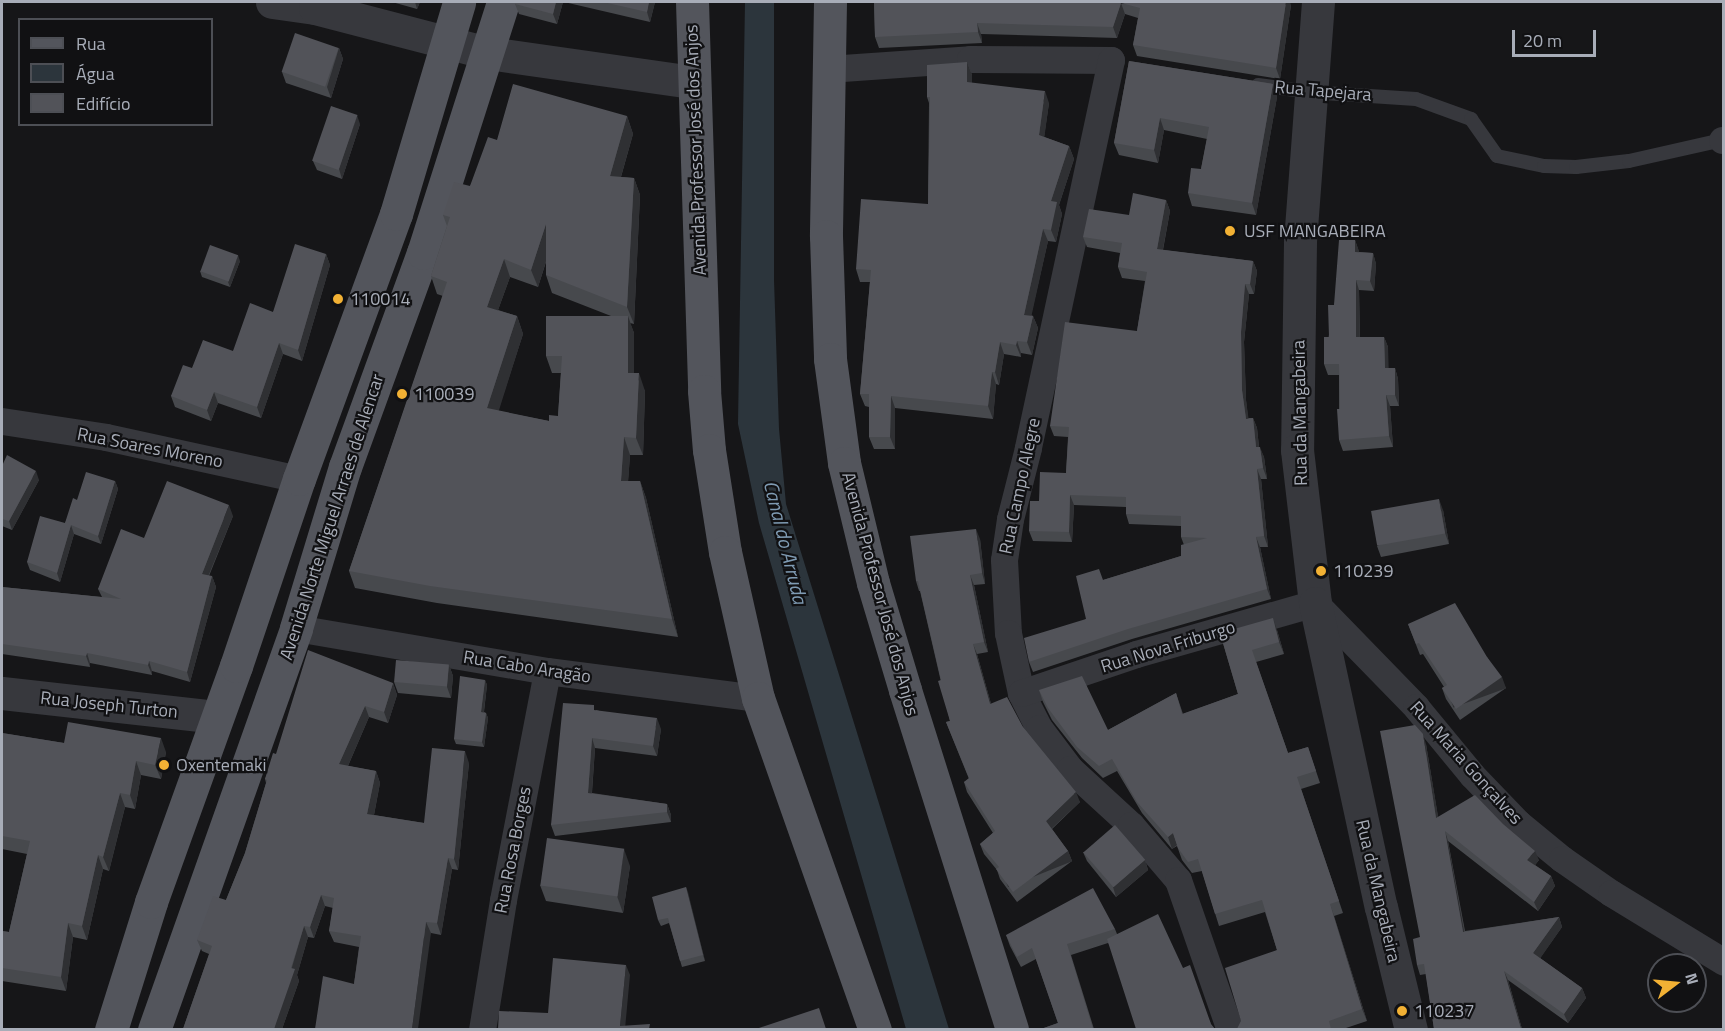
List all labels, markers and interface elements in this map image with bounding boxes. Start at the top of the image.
legend [18,18,213,126]
scale bar [1515,18,1599,56]
street label: Avenida Professor José dos Anjos [681,24,711,276]
text: 20 m [1523,27,1562,54]
text: Rua [76,30,106,57]
text: Água [76,60,114,87]
street label: Rua Tapejara [1274,76,1372,106]
text: Edifício [76,90,130,117]
place label: USF MANGABEIRA [1244,220,1386,242]
marker: USF MANGABEIRA [1221,222,1239,240]
place label: 110014 [350,288,410,310]
marker: 110014 [331,292,345,306]
street label: Rua da Mangabeira [1288,340,1312,486]
street label: Avenida Norte Miguel Arraes de Alencar [275,371,389,663]
place label: 110039 [414,383,474,405]
marker: 110039 [395,387,409,401]
street label: Rua Campo Alegre [995,416,1045,556]
street label: Rua Soares Moreno [75,423,225,473]
street label: Avenida Professor José dos Anjos [837,470,923,718]
water label: Canal do Arruda [759,478,813,606]
place label: 110239 [1333,560,1393,582]
marker: 110239 [1314,564,1328,578]
street label: Rua Nova Friburgo [1098,616,1238,678]
street label: Rua Cabo Aragão [462,646,592,688]
street label: Rua Joseph Turton [39,687,179,723]
street label: Rua Maria Gonçalves [1405,697,1527,829]
place label: Oxentemaki [176,754,267,776]
marker: Oxentemaki [157,758,171,772]
street label: Rua Rosa Borges [490,785,536,915]
street label: Rua da Mangabeira [1351,817,1405,965]
north arrow [1647,953,1707,1013]
text: N [1679,970,1705,987]
place label: 110237 [1414,1000,1474,1022]
marker: 110237 [1395,1004,1409,1018]

